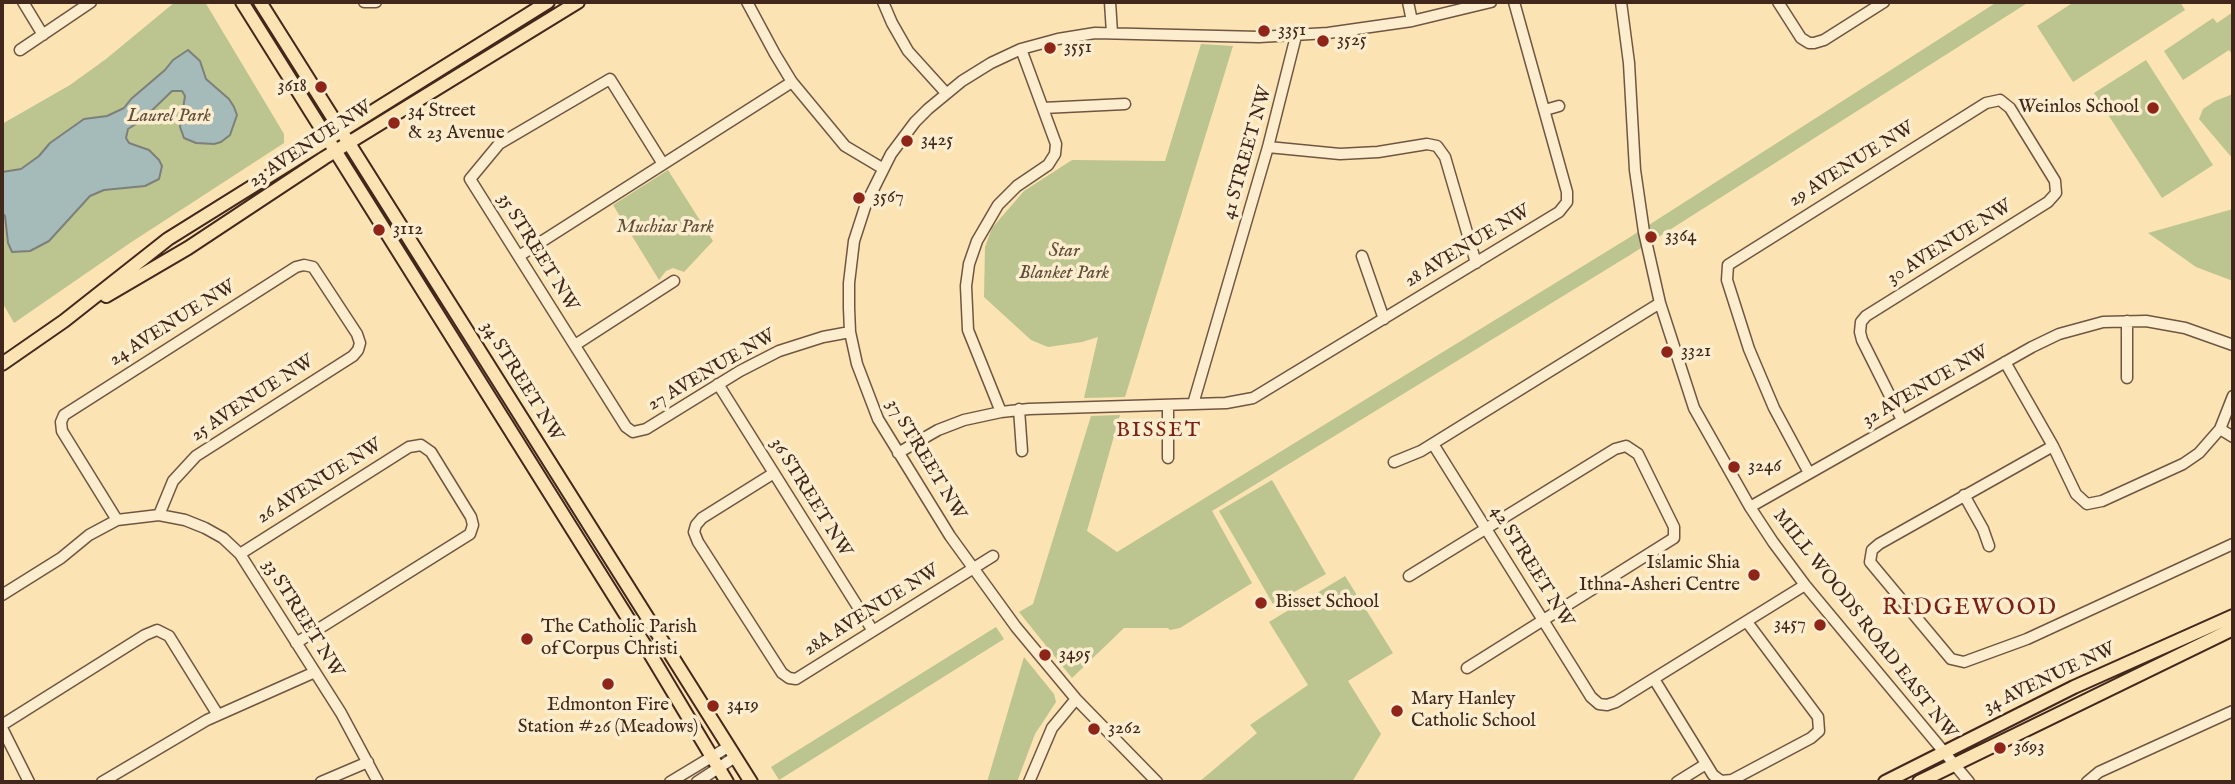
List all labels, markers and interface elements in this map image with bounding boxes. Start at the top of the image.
place label: 3351 [1278,20,1306,42]
marker: 3351 [1256,23,1272,39]
place label: 3525 [1337,30,1367,52]
marker: 3525 [1315,33,1331,49]
place label: 3551 [1064,37,1092,59]
marker: 3551 [1042,40,1058,56]
place label: 3618 [277,76,307,98]
marker: 3618 [313,79,329,95]
street label: 41 STREET NW [1218,84,1278,222]
street label: 23 AVENUE NW [245,97,377,193]
place label: Weinlos School [2018,97,2139,119]
marker: Weinlos School [2145,100,2161,116]
place label: 34 Street & 23 Avenue [408,101,505,145]
park label: Laurel Park [127,106,211,128]
marker: 34 Street & 23 Avenue [386,115,402,131]
street label: 29 AVENUE NW [1785,117,1919,213]
place label: 3425 [921,130,953,152]
marker: 3425 [899,133,915,149]
place label: 3567 [873,187,904,209]
street label: 35 STREET NW [492,190,582,316]
marker: 3567 [851,190,867,206]
street label: 30 AVENUE NW [1884,196,2016,290]
street label: 28 AVENUE NW [1401,201,1535,293]
park label: Muchias Park [616,217,714,239]
place label: 3112 [393,219,423,241]
marker: 3112 [371,222,387,238]
place label: 3364 [1665,226,1697,248]
marker: 3364 [1643,229,1659,245]
park label: Star Blanket Park [1019,241,1109,285]
street label: 24 AVENUE NW [106,276,240,372]
street label: 34 STREET NW [475,318,567,446]
street label: 27 AVENUE NW [644,325,780,417]
place label: 3321 [1681,341,1711,363]
street label: 32 AVENUE NW [1859,342,1993,432]
marker: 3321 [1659,344,1675,360]
street label: 25 AVENUE NW [187,351,319,447]
street label: 37 STREET NW [880,395,970,525]
district label: BISSET [1117,419,1201,445]
street label: 26 AVENUE NW [253,434,387,530]
street label: 36 STREET NW [764,434,856,562]
place label: 3246 [1748,456,1781,478]
marker: 3246 [1726,459,1742,475]
street label: 42 STREET NW [1484,502,1578,632]
street label: MILL WOODS ROAD EAST NW [1767,505,1961,745]
place label: Islamic Shia Ithna-Asheri Centre [1579,553,1740,597]
street label: 33 STREET NW [257,556,347,682]
street label: 28A AVENUE NW [800,560,944,662]
marker: Islamic Shia Ithna-Asheri Centre [1746,567,1762,583]
place label: Bisset School [1275,592,1379,614]
marker: Bisset School [1253,595,1269,611]
district label: RIDGEWOOD [1883,595,2057,623]
place label: 3457 [1774,614,1806,636]
place label: The Catholic Parish of Corpus Christi [541,617,697,661]
marker: 3457 [1812,617,1828,633]
marker: The Catholic Parish of Corpus Christi [519,631,535,647]
street label: 34 AVENUE NW [1981,639,2119,719]
place label: 3495 [1059,644,1091,666]
marker: 3495 [1037,647,1053,663]
marker: Edmonton Fire Station #26 (Meadows) [600,676,616,692]
place label: Mary Hanley Catholic School [1411,689,1536,733]
place label: Edmonton Fire Station #26 (Meadows) [518,695,698,739]
place label: 3419 [727,695,759,717]
marker: 3419 [705,698,721,714]
marker: Mary Hanley Catholic School [1389,703,1405,719]
place label: 3262 [1108,718,1141,740]
marker: 3262 [1086,721,1102,737]
place label: 3693 [2014,737,2045,759]
marker: 3693 [1992,740,2008,756]

